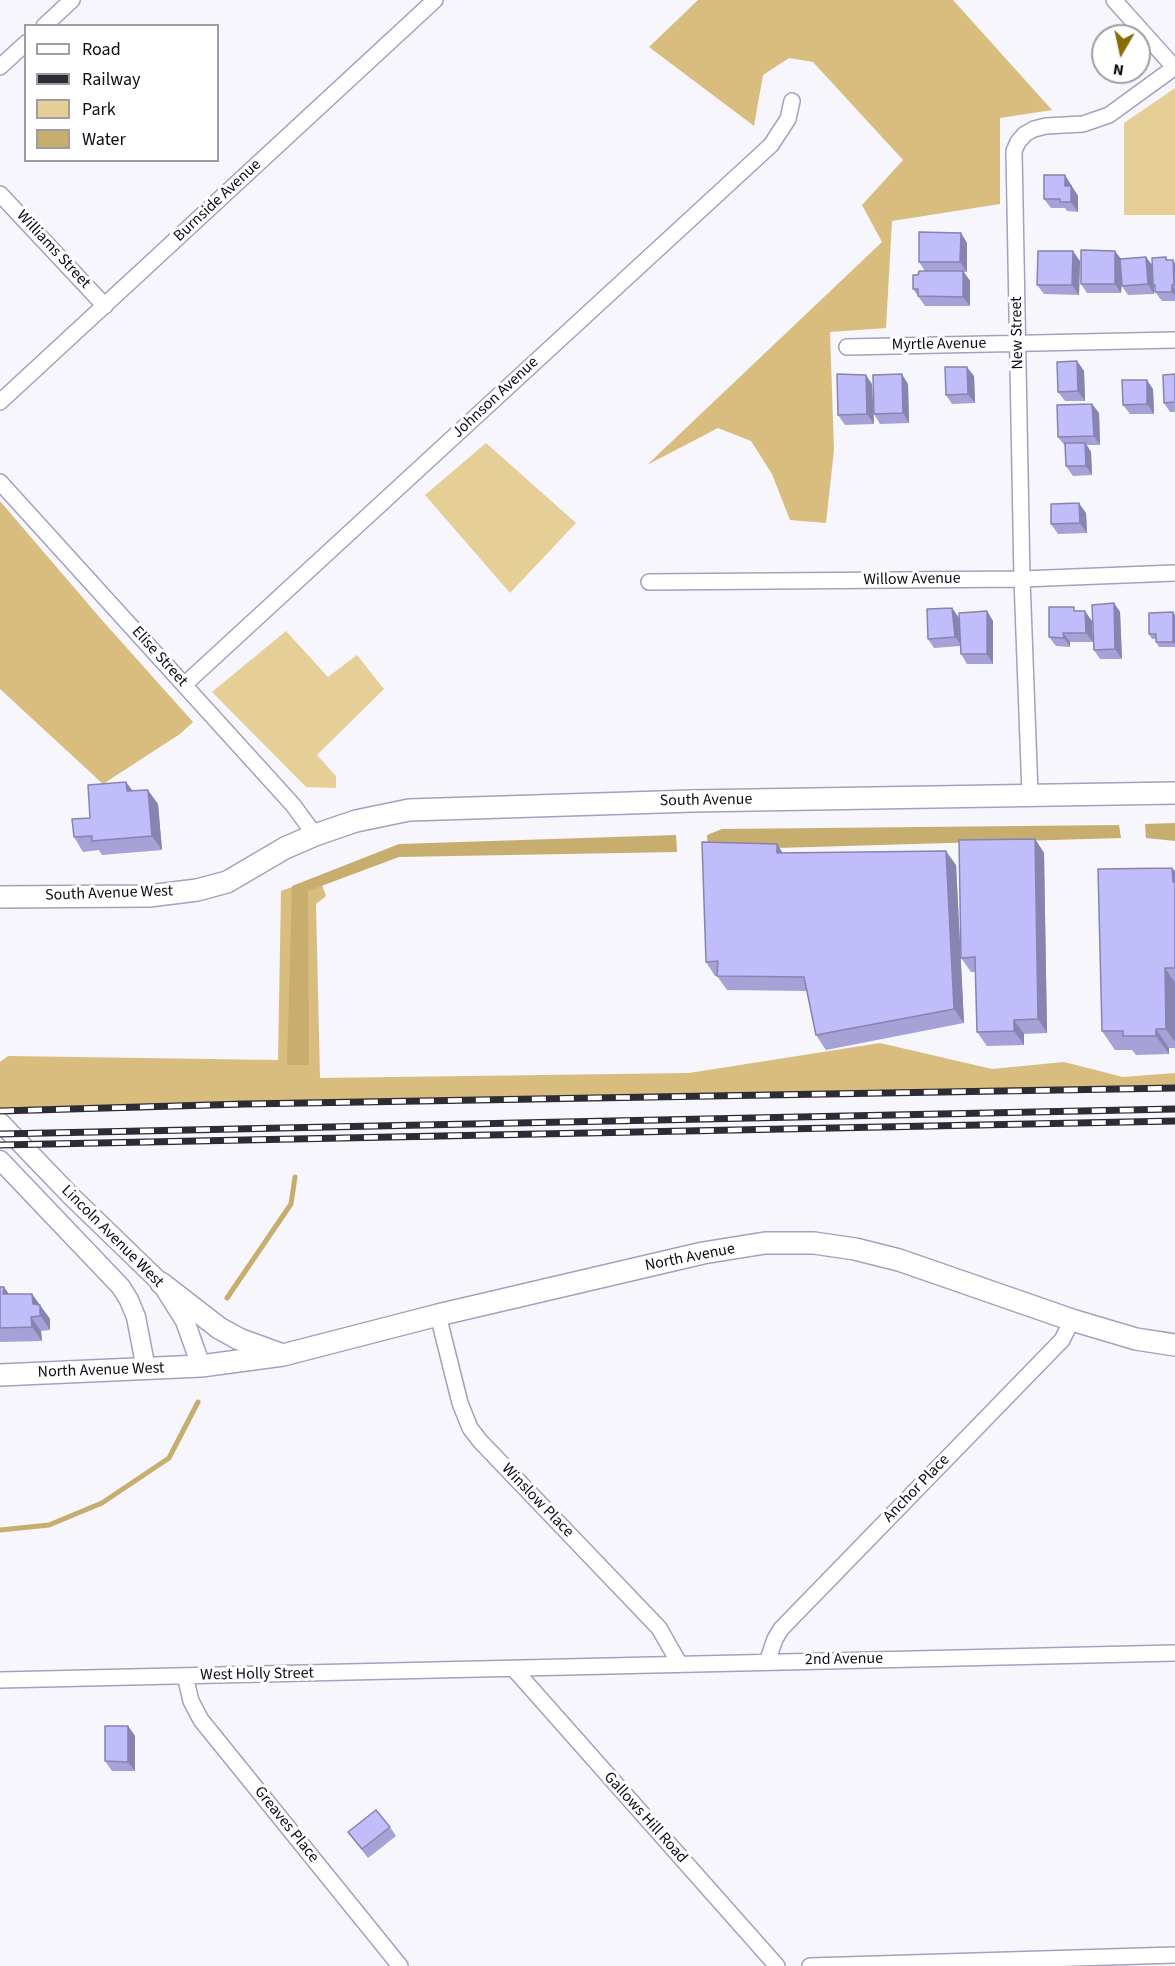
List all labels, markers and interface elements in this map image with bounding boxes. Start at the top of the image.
legend [24,24,219,162]
north arrow [1091,24,1151,84]
text: Road [82,37,121,62]
text: N [1112,58,1125,82]
text: Railway [82,67,141,92]
text: Park [82,97,116,122]
text: Water [82,127,126,152]
street label: Burnside Avenue [170,156,266,246]
street label: Williams Street [12,207,94,293]
street label: New Street [1008,296,1028,370]
street label: Myrtle Avenue [892,335,986,355]
street label: Johnson Avenue [449,353,543,443]
street label: Willow Avenue [863,570,961,590]
street label: Elise Street [127,623,191,691]
street label: South Avenue [660,791,752,811]
street label: South Avenue West [45,882,173,906]
street label: Lincoln Avenue West [57,1182,167,1292]
street label: North Avenue [643,1240,737,1276]
street label: North Avenue West [37,1359,165,1383]
street label: Anchor Place [880,1451,954,1527]
street label: Winslow Place [497,1460,577,1542]
street label: 2nd Avenue [805,1650,883,1670]
street label: West Holly Street [200,1664,314,1686]
street label: Gallows Hill Road [599,1768,691,1868]
street label: Greaves Place [249,1783,323,1867]

